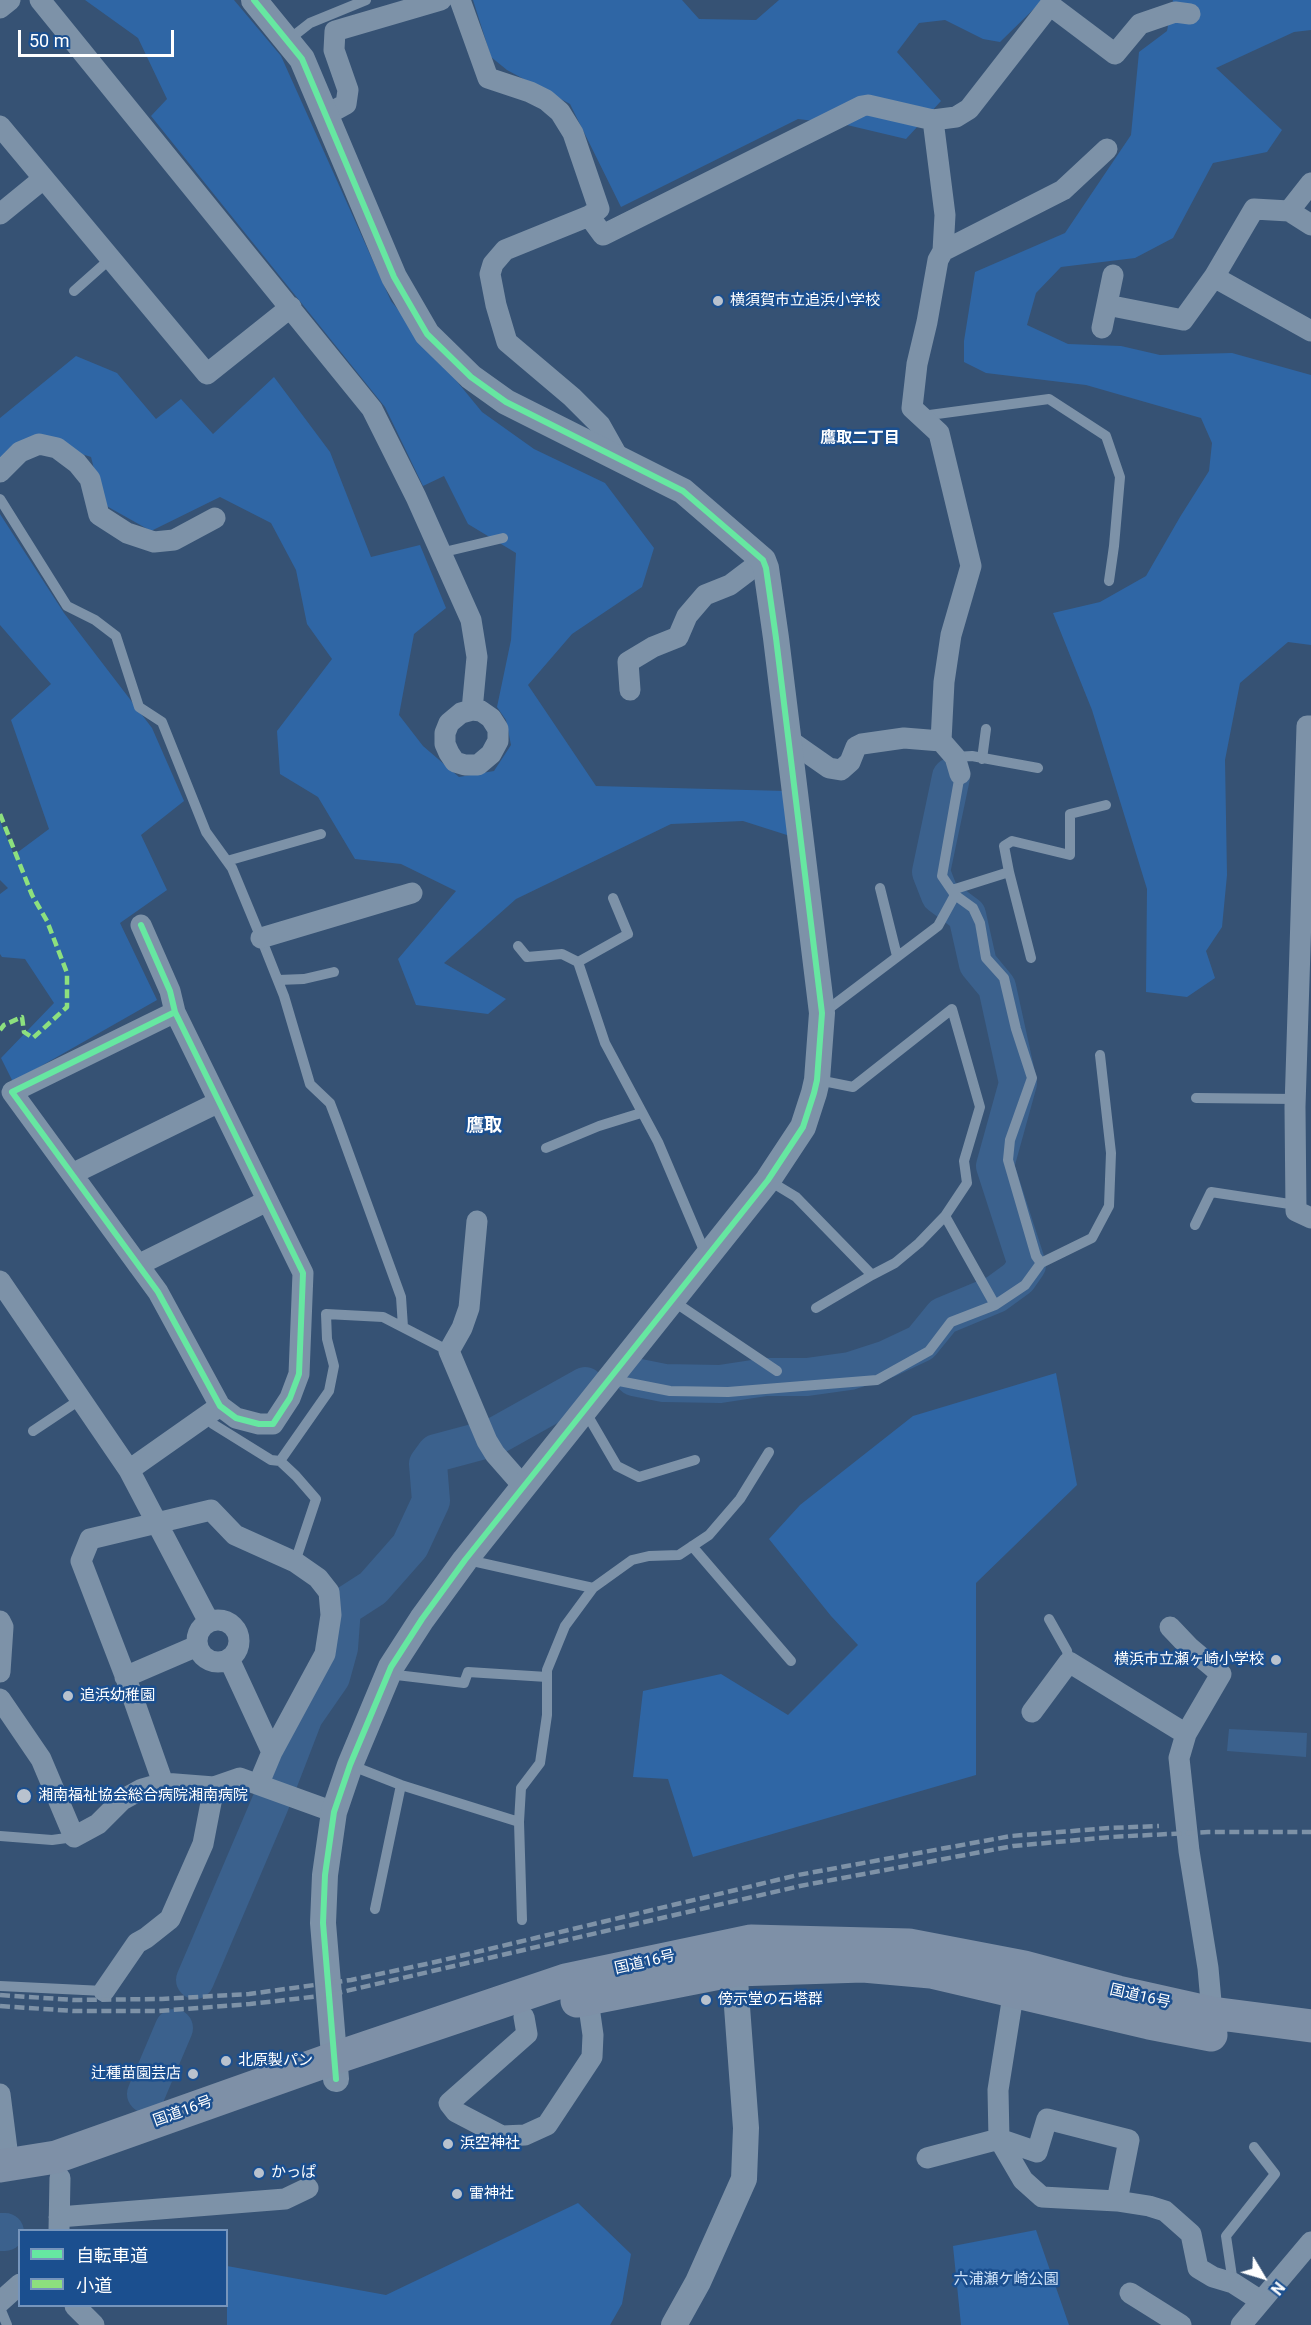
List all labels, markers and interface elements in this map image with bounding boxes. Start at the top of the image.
scale bar [21,18,177,56]
text: 50 m [29,30,69,51]
place label: 横須賀市立追浜小学校 [730,292,880,310]
marker: 横須賀市立追浜小学校 [711,294,725,308]
district label: 鷹取二丁目 [820,429,900,449]
district label: 鷹取 [466,1115,502,1137]
place label: 横浜市立瀬ヶ崎小学校 [1114,1651,1264,1669]
marker: 横浜市立瀬ヶ崎小学校 [1269,1653,1283,1667]
place label: 追浜幼稚園 [80,1687,155,1705]
marker: 追浜幼稚園 [61,1689,75,1703]
marker: 湘南福祉協会総合病院湘南病院 [15,1787,33,1805]
place label: 湘南福祉協会総合病院湘南病院 [38,1787,248,1805]
street label: 国道16号 [613,1947,677,1979]
street label: 国道16号 [1108,1981,1172,2013]
place label: 傍示堂の石塔群 [718,1991,823,2009]
marker: 傍示堂の石塔群 [699,1993,713,2007]
place label: 北原製パン [238,2052,313,2070]
marker: 北原製パン [219,2054,233,2068]
place label: 辻種苗園芸店 [91,2065,181,2083]
marker: 辻種苗園芸店 [186,2067,200,2081]
street label: 国道16号 [151,2093,215,2131]
place label: 浜空神社 [460,2135,520,2153]
marker: 浜空神社 [441,2137,455,2151]
place label: かっぱ [271,2164,316,2182]
marker: かっぱ [252,2166,266,2180]
place label: 雷神社 [469,2185,514,2203]
marker: 雷神社 [450,2187,464,2201]
legend [18,2229,228,2307]
text: 自転車道 [76,2245,148,2266]
north arrow [1233,2247,1293,2307]
park label: 六浦瀬ケ崎公園 [954,2271,1058,2289]
text: 小道 [76,2275,112,2296]
text: N [1267,2278,1289,2299]

